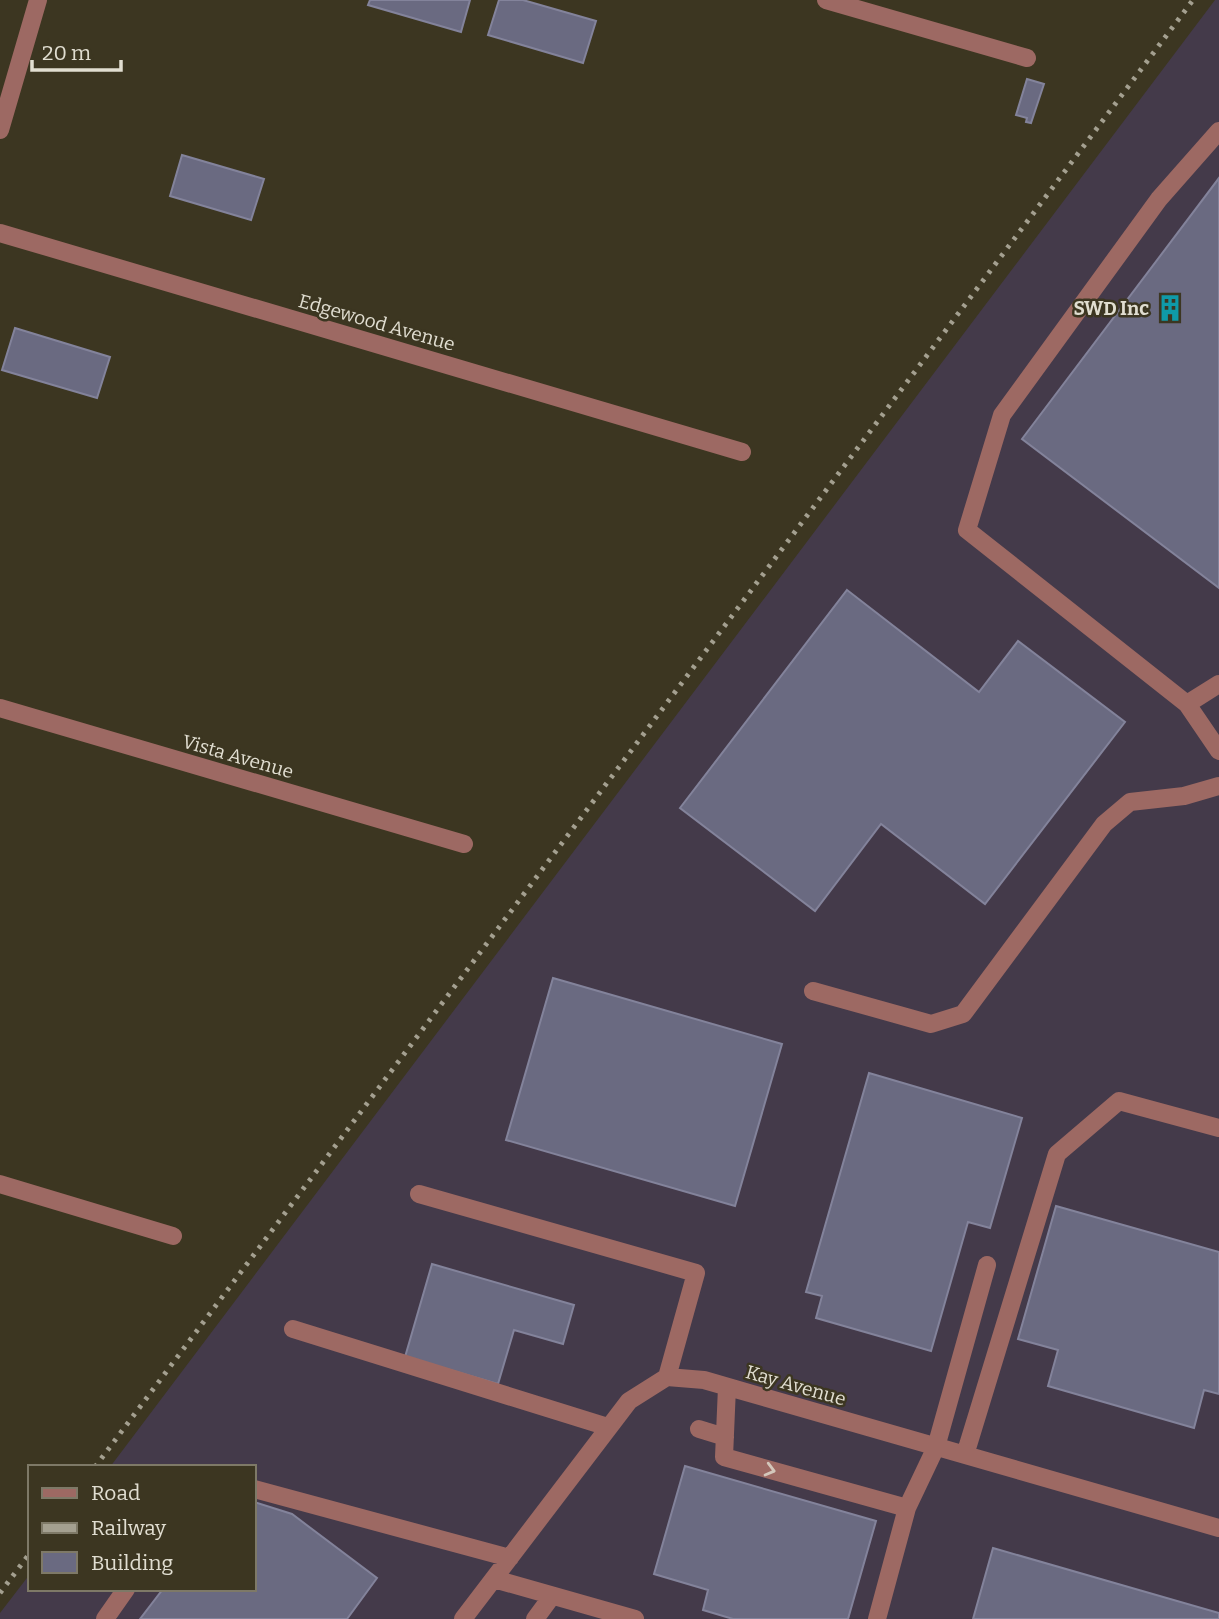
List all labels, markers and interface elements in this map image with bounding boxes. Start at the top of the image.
scale bar [32,28,121,72]
text: 20 m [42,40,91,66]
street label: Edgewood Avenue [296,289,458,356]
building icon: SWD Inc [1155,293,1185,323]
place label: SWD Inc [1073,297,1149,320]
street label: Vista Avenue [180,730,296,783]
street label: Kay Avenue [743,1360,849,1411]
one-way arrow [764,1462,776,1476]
legend [28,1465,256,1591]
text: Road [91,1480,140,1506]
text: Railway [91,1515,167,1541]
text: Building [91,1550,174,1576]

